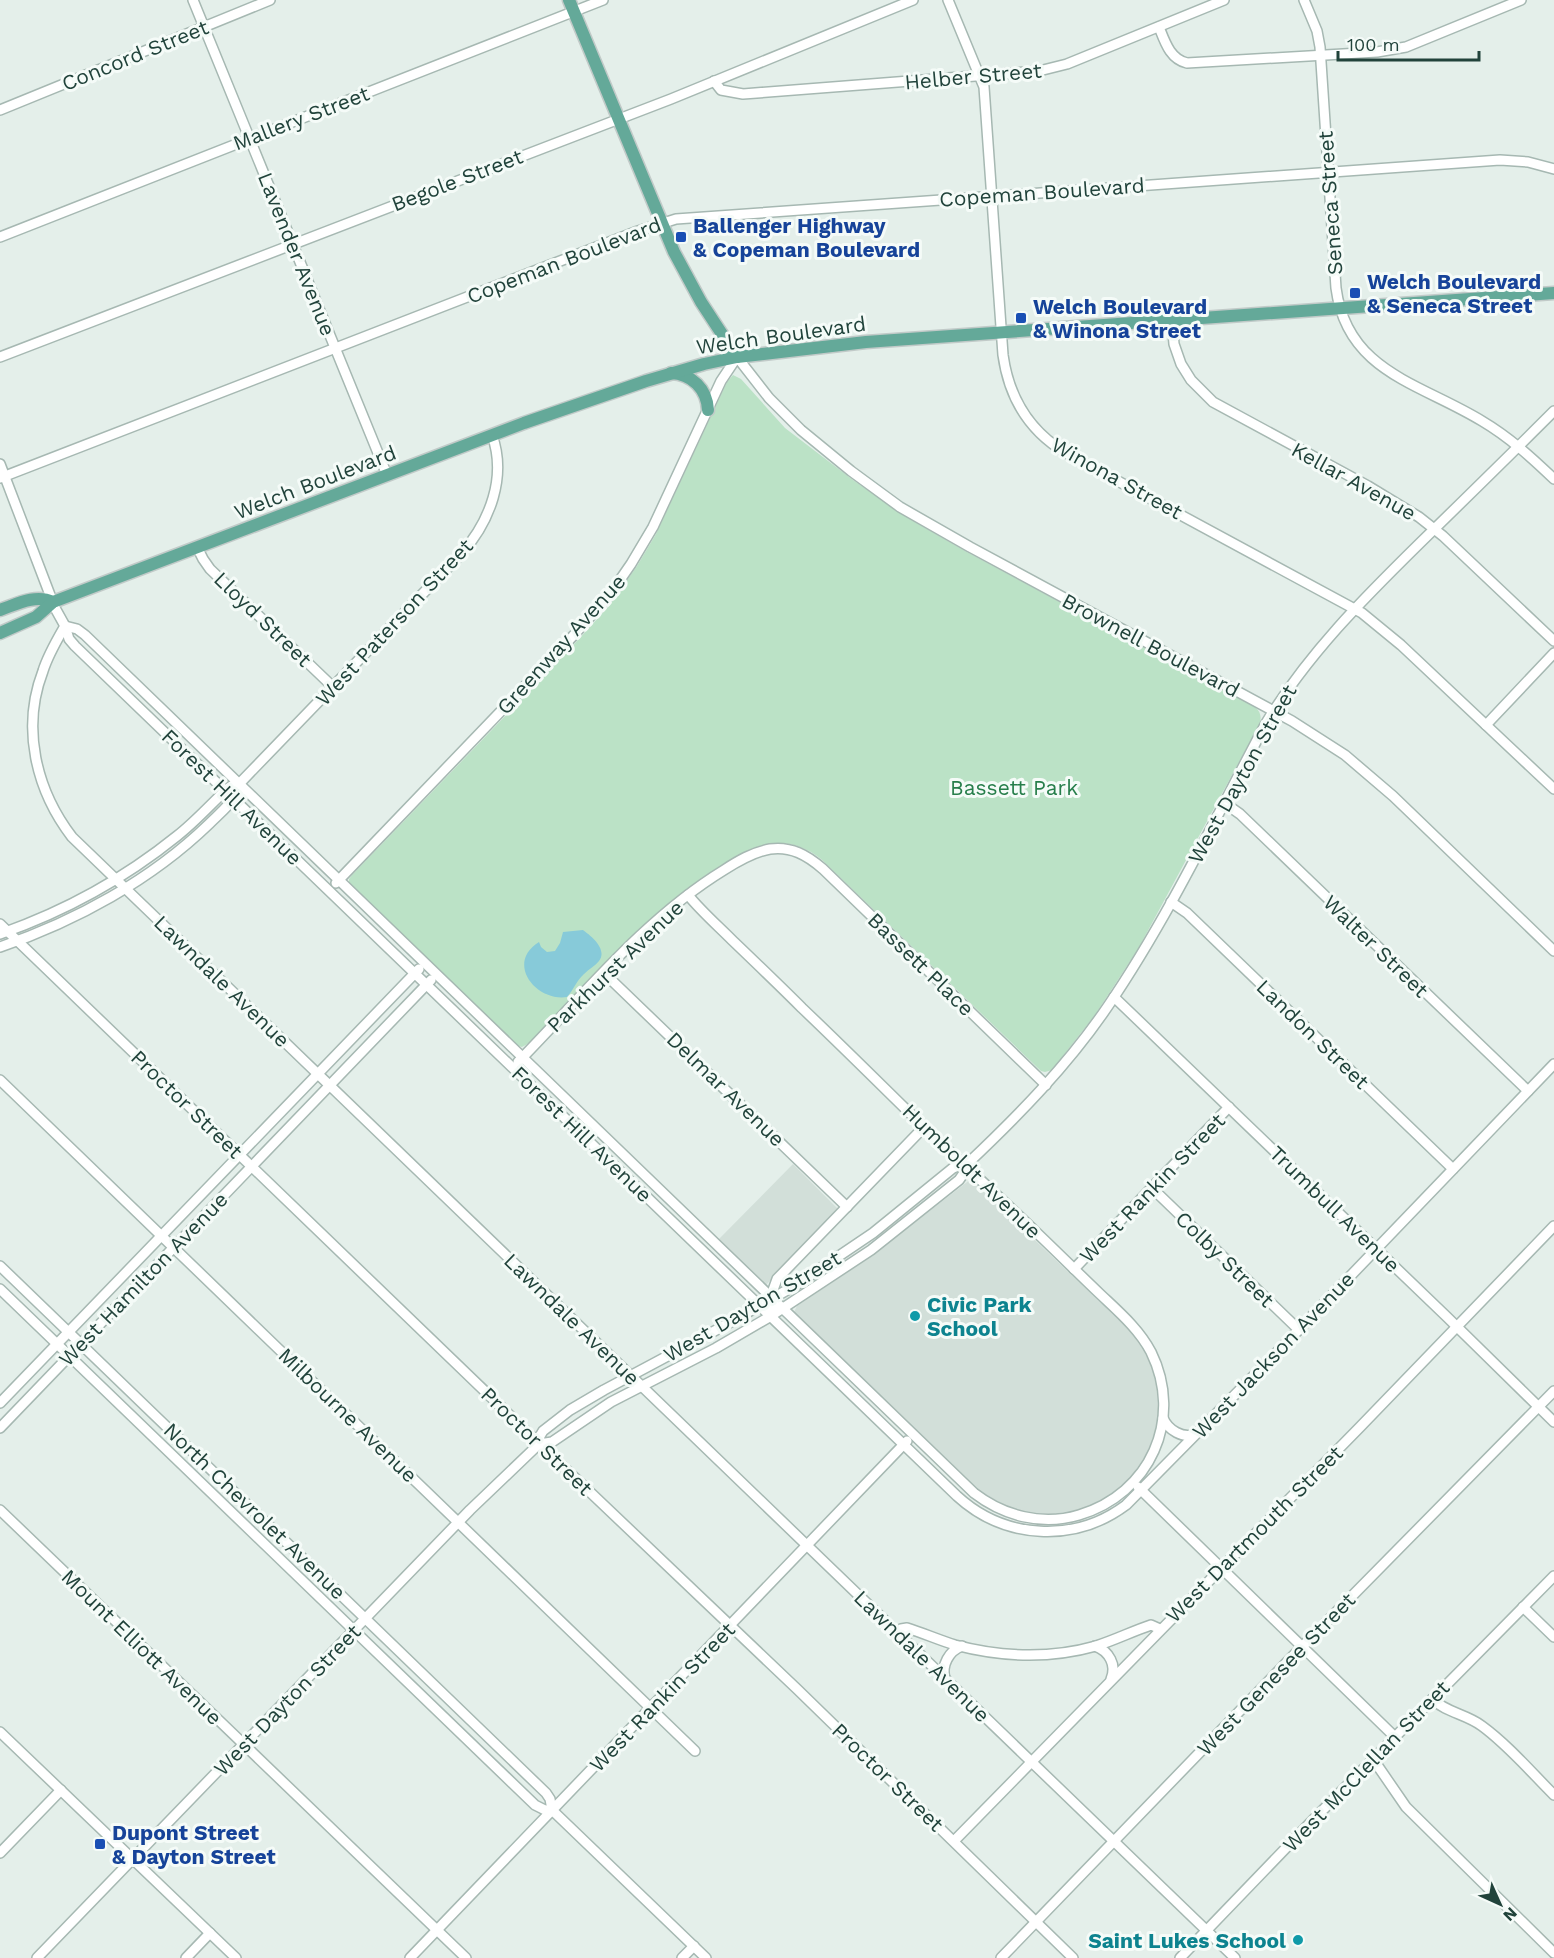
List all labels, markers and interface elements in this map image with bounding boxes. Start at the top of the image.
street label: Concord Street [58,14,212,96]
scale bar [1338,24,1479,62]
text: 100 m [1347,34,1400,55]
street label: Helber Street [903,58,1043,94]
street label: Mallery Street [229,80,373,155]
street label: Seneca Street [1312,130,1348,276]
street label: Begole Street [388,143,526,216]
street label: Lavender Avenue [253,169,341,339]
street label: Copeman Boulevard [938,172,1146,212]
street label: Copeman Boulevard [463,211,665,309]
place label: Ballenger Highway & Copeman Boulevard [693,213,920,262]
marker: Ballenger Highway & Copeman Boulevard [674,230,688,244]
place label: Welch Boulevard & Seneca Street [1367,269,1541,318]
marker: Welch Boulevard & Seneca Street [1348,286,1362,300]
place label: Welch Boulevard & Winona Street [1033,294,1207,343]
street label: Welch Boulevard [694,311,868,359]
marker: Welch Boulevard & Winona Street [1014,311,1028,325]
street label: Winona Street [1047,432,1187,524]
street label: Kellar Avenue [1287,437,1421,525]
street label: Welch Boulevard [231,440,399,524]
street label: West Paterson Street [310,533,478,711]
street label: Lloyd Street [209,566,317,672]
street label: Greenway Avenue [491,569,631,719]
street label: Brownell Boulevard [1058,588,1244,702]
street label: West Dayton Street [1182,680,1302,868]
street label: Forest Hill Avenue [157,724,307,870]
park label: Bassett Park [950,775,1078,800]
street label: Walter Street [1318,890,1434,1003]
street label: Parkhurst Avenue [542,895,688,1037]
street label: Bassett Place [863,907,979,1021]
street label: Lawndale Avenue [149,910,295,1052]
street label: Landon Street [1252,974,1375,1094]
street label: Delmar Avenue [662,1026,790,1152]
street label: Proctor Street [126,1045,248,1164]
street label: Forest Hill Avenue [507,1061,657,1207]
street label: Humboldt Avenue [898,1098,1046,1244]
street label: West Rankin Street [1074,1108,1230,1268]
street label: Trumbull Avenue [1265,1140,1405,1278]
street label: West Hamilton Avenue [53,1187,233,1371]
street label: Colby Street [1171,1206,1279,1312]
street label: West Dayton Street [659,1245,845,1367]
street label: Lawndale Avenue [499,1248,645,1390]
street label: West Jackson Avenue [1187,1266,1359,1444]
place label: Civic Park School [927,1292,1032,1341]
marker: Civic Park School [908,1309,922,1323]
street label: Milbourne Avenue [274,1342,422,1488]
street label: Proctor Street [476,1382,598,1501]
street label: North Chevrolet Avenue [159,1417,351,1605]
street label: West Dartmouth Street [1160,1440,1348,1628]
street label: Mount Elliott Avenue [57,1564,227,1730]
street label: Lawndale Avenue [849,1585,995,1727]
street label: West Genesee Street [1192,1587,1360,1761]
street label: West Rankin Street [584,1617,740,1777]
street label: West Dayton Street [208,1619,366,1781]
street label: West McClellan Street [1277,1675,1455,1857]
street label: Proctor Street [827,1718,949,1837]
place label: Dupont Street & Dayton Street [112,1820,276,1869]
marker: Dupont Street & Dayton Street [93,1837,107,1851]
north arrow [1470,1874,1530,1934]
text: N [1499,1903,1521,1925]
place label: Saint Lukes School [1088,1928,1286,1953]
marker: Saint Lukes School [1291,1933,1305,1947]

